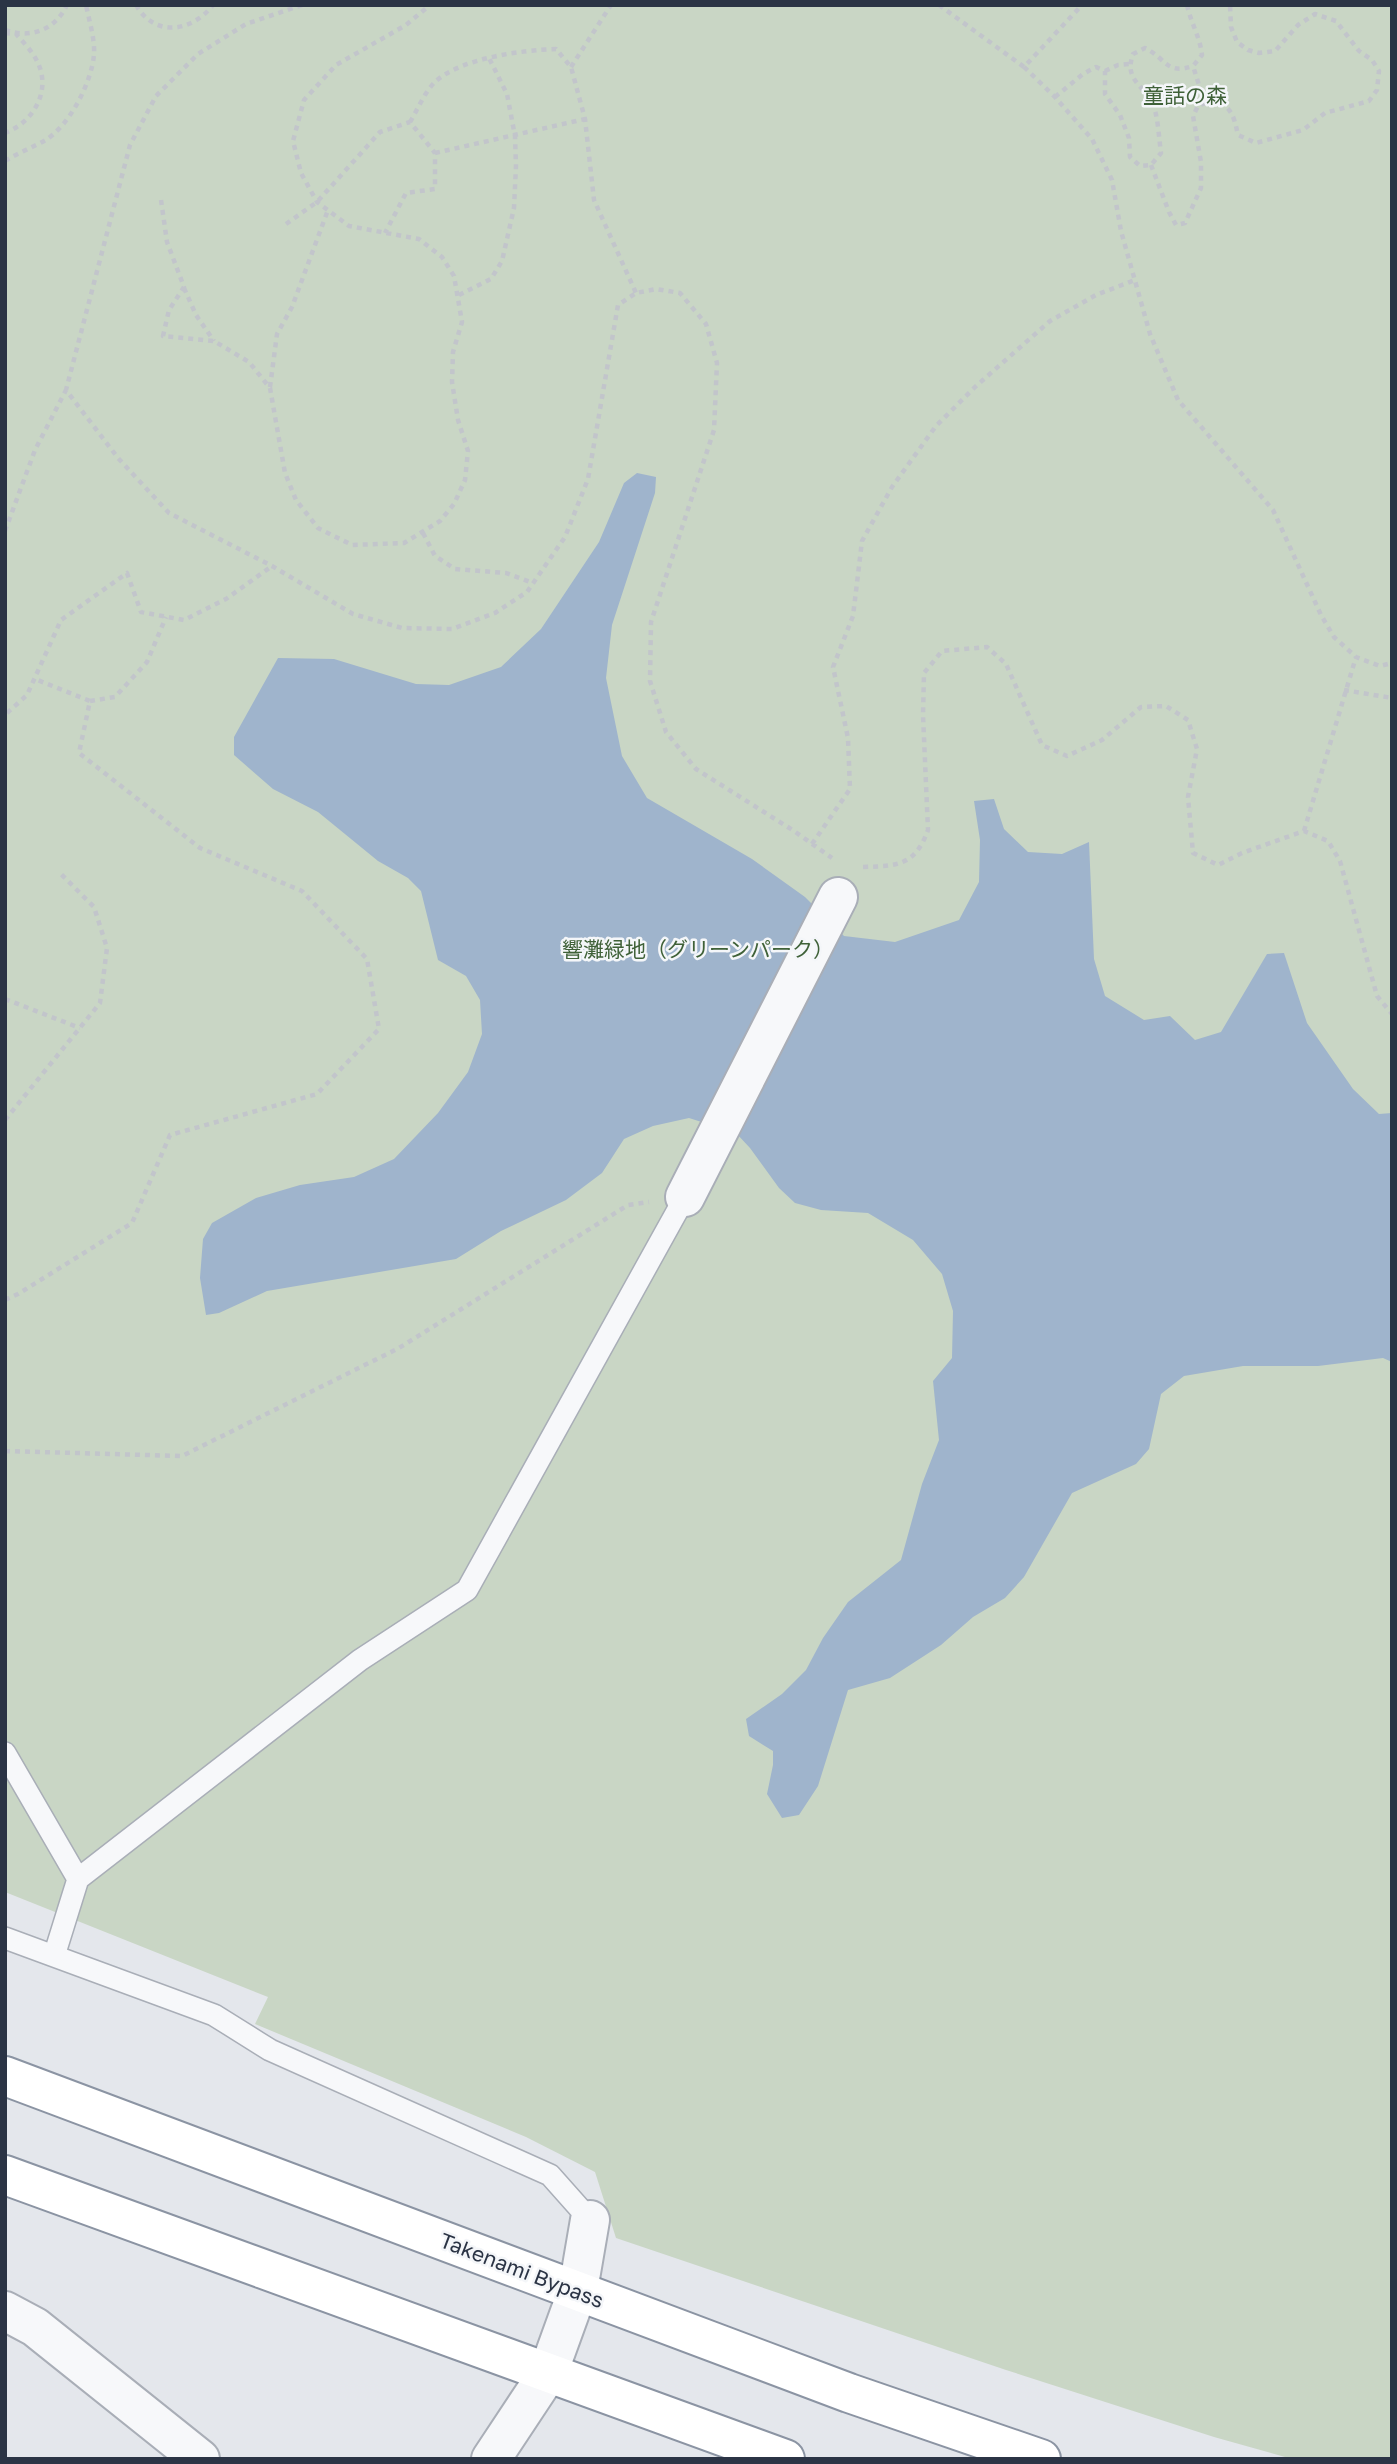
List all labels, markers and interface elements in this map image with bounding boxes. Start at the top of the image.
park label: 童話の森 [1143,82,1227,108]
park label: 響灘緑地（グリーンパーク） [562,936,834,962]
street label: Takenami Bypass [436,2227,608,2313]

